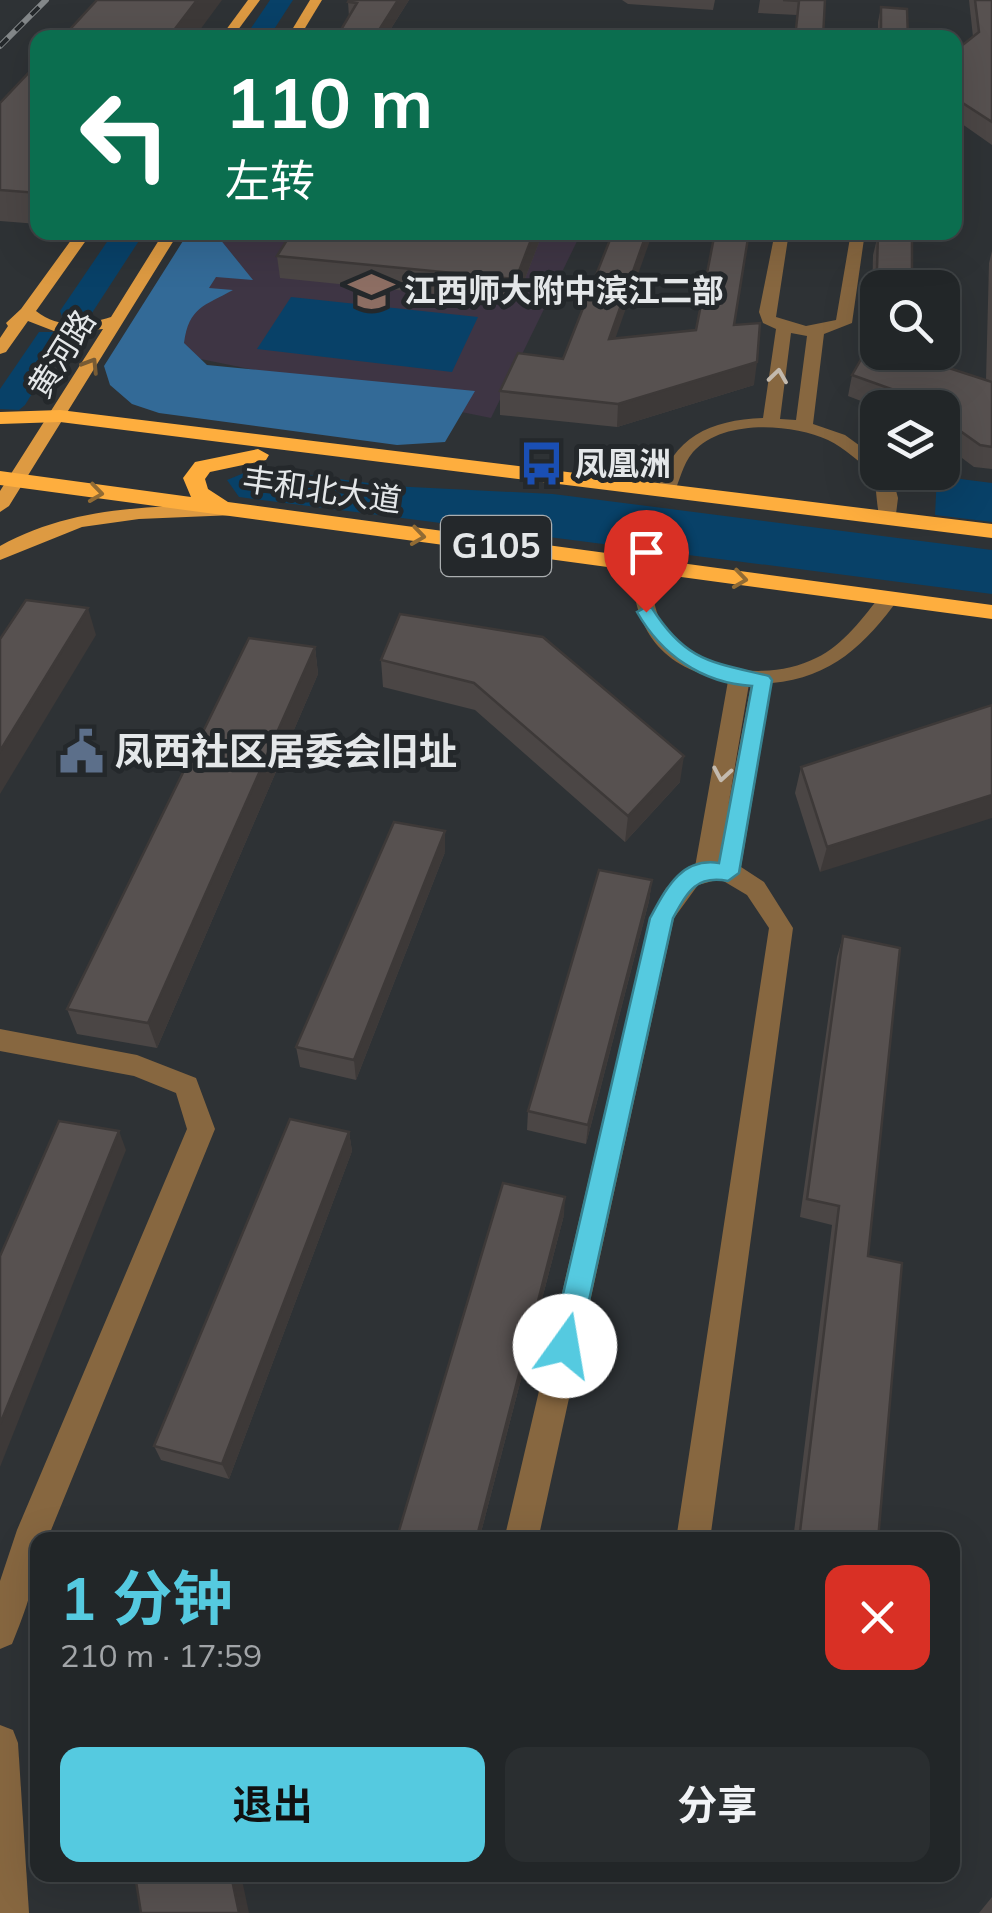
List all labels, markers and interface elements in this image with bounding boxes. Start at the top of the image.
text: 110 m [225,58,433,146]
icon: left [60,70,190,200]
text: 左转 [225,152,315,208]
school or university icon: 江西师大附中滨江二部 [347,267,395,315]
place label: 江西师大附中滨江二部 [404,270,724,310]
map controls [860,270,960,490]
button: search [860,270,960,370]
street label: 黄河路 [19,302,104,405]
one-way arrow [78,358,97,376]
one-way arrow [766,368,787,384]
button: layers [860,390,960,490]
bus stop icon: 凤凰洲 [518,440,566,488]
place label: 凤凰洲 [575,443,671,483]
street label: 丰和北大道 [240,458,404,520]
one-way arrow [89,482,105,503]
pin [604,510,689,613]
road number: G105 [441,516,551,576]
one-way arrow [411,525,427,546]
icon: arrive [619,525,674,580]
one-way arrow [732,567,749,588]
place label: 凤西社区居委会旧址 [115,727,457,775]
public building icon: 凤西社区居委会旧址 [58,728,106,776]
one-way arrow [712,766,733,782]
position arrow [513,1294,617,1398]
text: 1 分钟 [60,1560,232,1635]
button: close [825,1565,930,1670]
text: 210 m · 17:59 [60,1635,262,1675]
button: 退出 [60,1747,485,1862]
button: 分享 [505,1747,930,1862]

